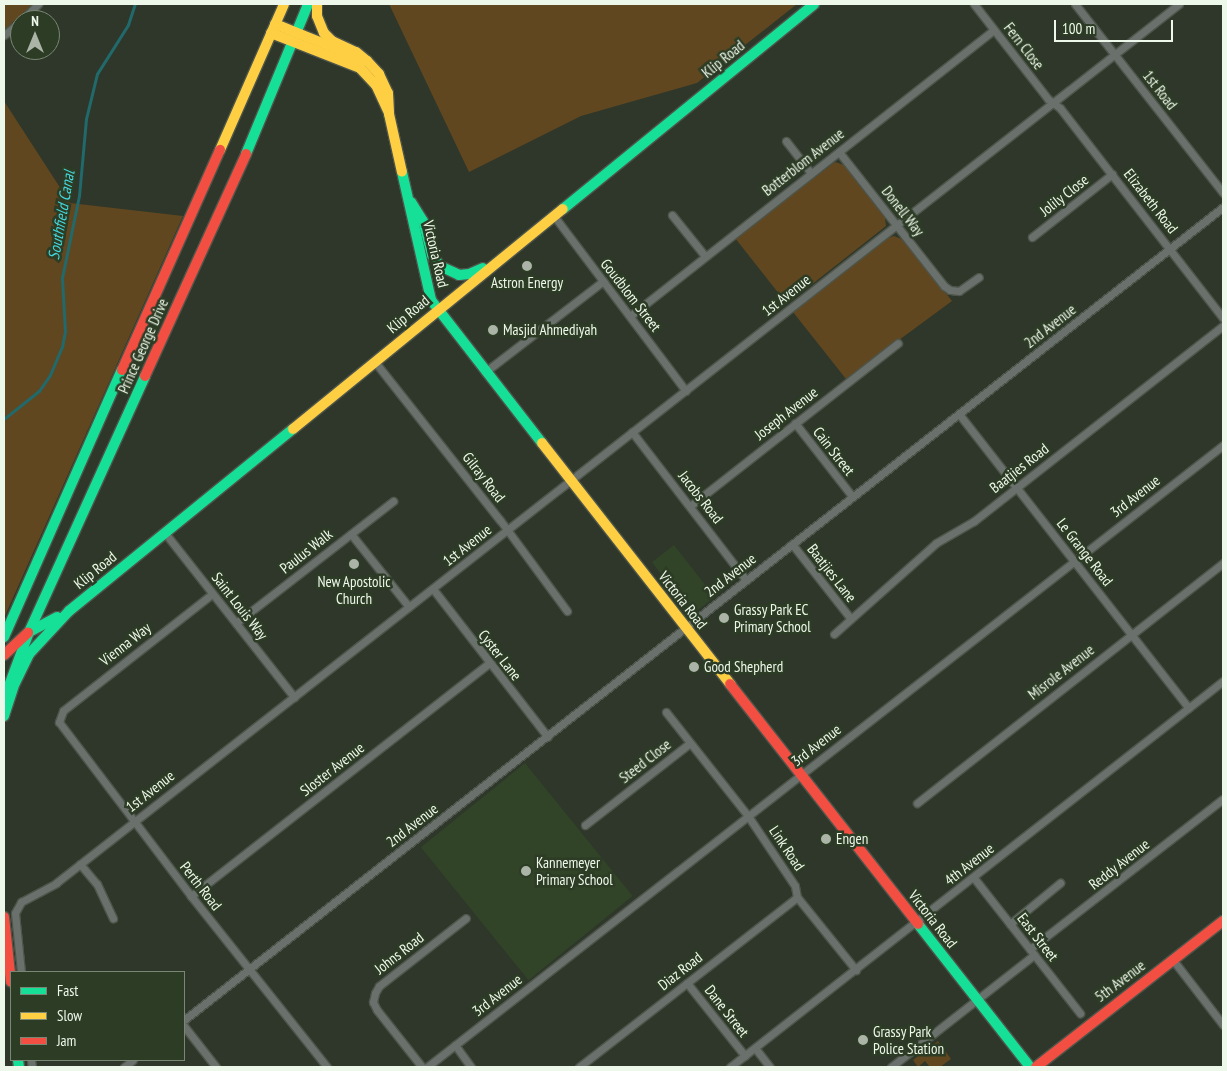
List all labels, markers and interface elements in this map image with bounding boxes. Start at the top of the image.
north arrow [10,10,60,60]
scale bar [1057,10,1176,42]
text: N [31,12,39,30]
street label: Fern Close [1000,19,1048,73]
text: 100 m [1062,19,1095,38]
street label: Klip Road [698,36,748,82]
street label: 1st Road [1139,67,1181,113]
street label: Botterblom Avenue [758,124,848,200]
street label: Elizabeth Road [1120,165,1182,237]
water label: Southfield Canal [44,169,78,261]
street label: Jolily Close [1036,170,1092,220]
street label: Donell Way [878,182,928,240]
street label: Victoria Road [420,219,452,289]
street label: Goudblom Street [597,255,665,335]
marker: Astron Energy [521,260,533,272]
street label: 1st Avenue [758,270,814,320]
place label: Astron Energy [491,274,563,292]
street label: Klip Road [383,291,433,337]
street label: Prince George Drive [114,296,172,396]
street label: 2nd Avenue [1020,300,1080,352]
place label: Masjid Ahmediyah [503,321,597,339]
marker: Masjid Ahmediyah [487,324,499,336]
street label: Joseph Avenue [751,383,821,443]
street label: Cain Street [809,423,859,479]
street label: Baatjies Road [986,439,1052,497]
street label: Gilray Road [459,448,509,506]
street label: Jacobs Road [675,467,727,527]
street label: 3rd Avenue [1106,471,1164,521]
street label: Le Grange Road [1053,515,1117,589]
street label: 1st Avenue [439,520,495,570]
street label: Paulus Walk [276,525,336,577]
street label: Baatjies Lane [804,540,860,606]
street label: Klip Road [70,547,120,593]
street label: 2nd Avenue [700,549,760,601]
marker: New Apostolic Church [348,558,360,570]
street label: Victoria Road [655,568,711,632]
street label: Saint Louis Way [208,569,272,643]
place label: New Apostolic Church [317,572,391,607]
place label: Grassy Park EC Primary School [734,600,811,635]
marker: Grassy Park EC Primary School [718,612,730,624]
street label: Vienna Way [96,618,154,670]
street label: Cyster Lane [475,626,525,684]
street label: Misrole Avenue [1024,641,1098,703]
place label: Good Shepherd [704,658,783,676]
marker: Good Shepherd [688,661,700,673]
street label: 3rd Avenue [787,720,845,770]
street label: Steed Close [616,735,674,787]
street label: Sloster Avenue [296,738,368,800]
street label: 1st Avenue [122,766,178,816]
street label: 2nd Avenue [382,799,442,851]
street label: Link Road [765,822,809,874]
place label: Engen [836,830,868,848]
marker: Engen [820,833,832,845]
street label: Reddy Avenue [1085,835,1153,893]
street label: 4th Avenue [940,839,998,889]
place label: Kannemeyer Primary School [536,853,613,888]
street label: Perth Road [177,858,225,914]
marker: Kannemeyer Primary School [520,865,532,877]
street label: Victoria Road [905,887,961,951]
street label: East Street [1014,909,1062,965]
street label: Johns Road [371,928,427,978]
street label: Diaz Road [654,948,706,994]
street label: 5th Avenue [1091,956,1149,1006]
street label: 3rd Avenue [468,970,526,1020]
legend [10,971,185,1061]
text: Fast [57,981,78,1000]
street label: Dane Street [701,981,753,1041]
text: Slow [57,1006,82,1025]
place label: Grassy Park Police Station [873,1022,944,1057]
text: Jam [57,1031,76,1050]
marker: Grassy Park Police Station [857,1034,869,1046]

